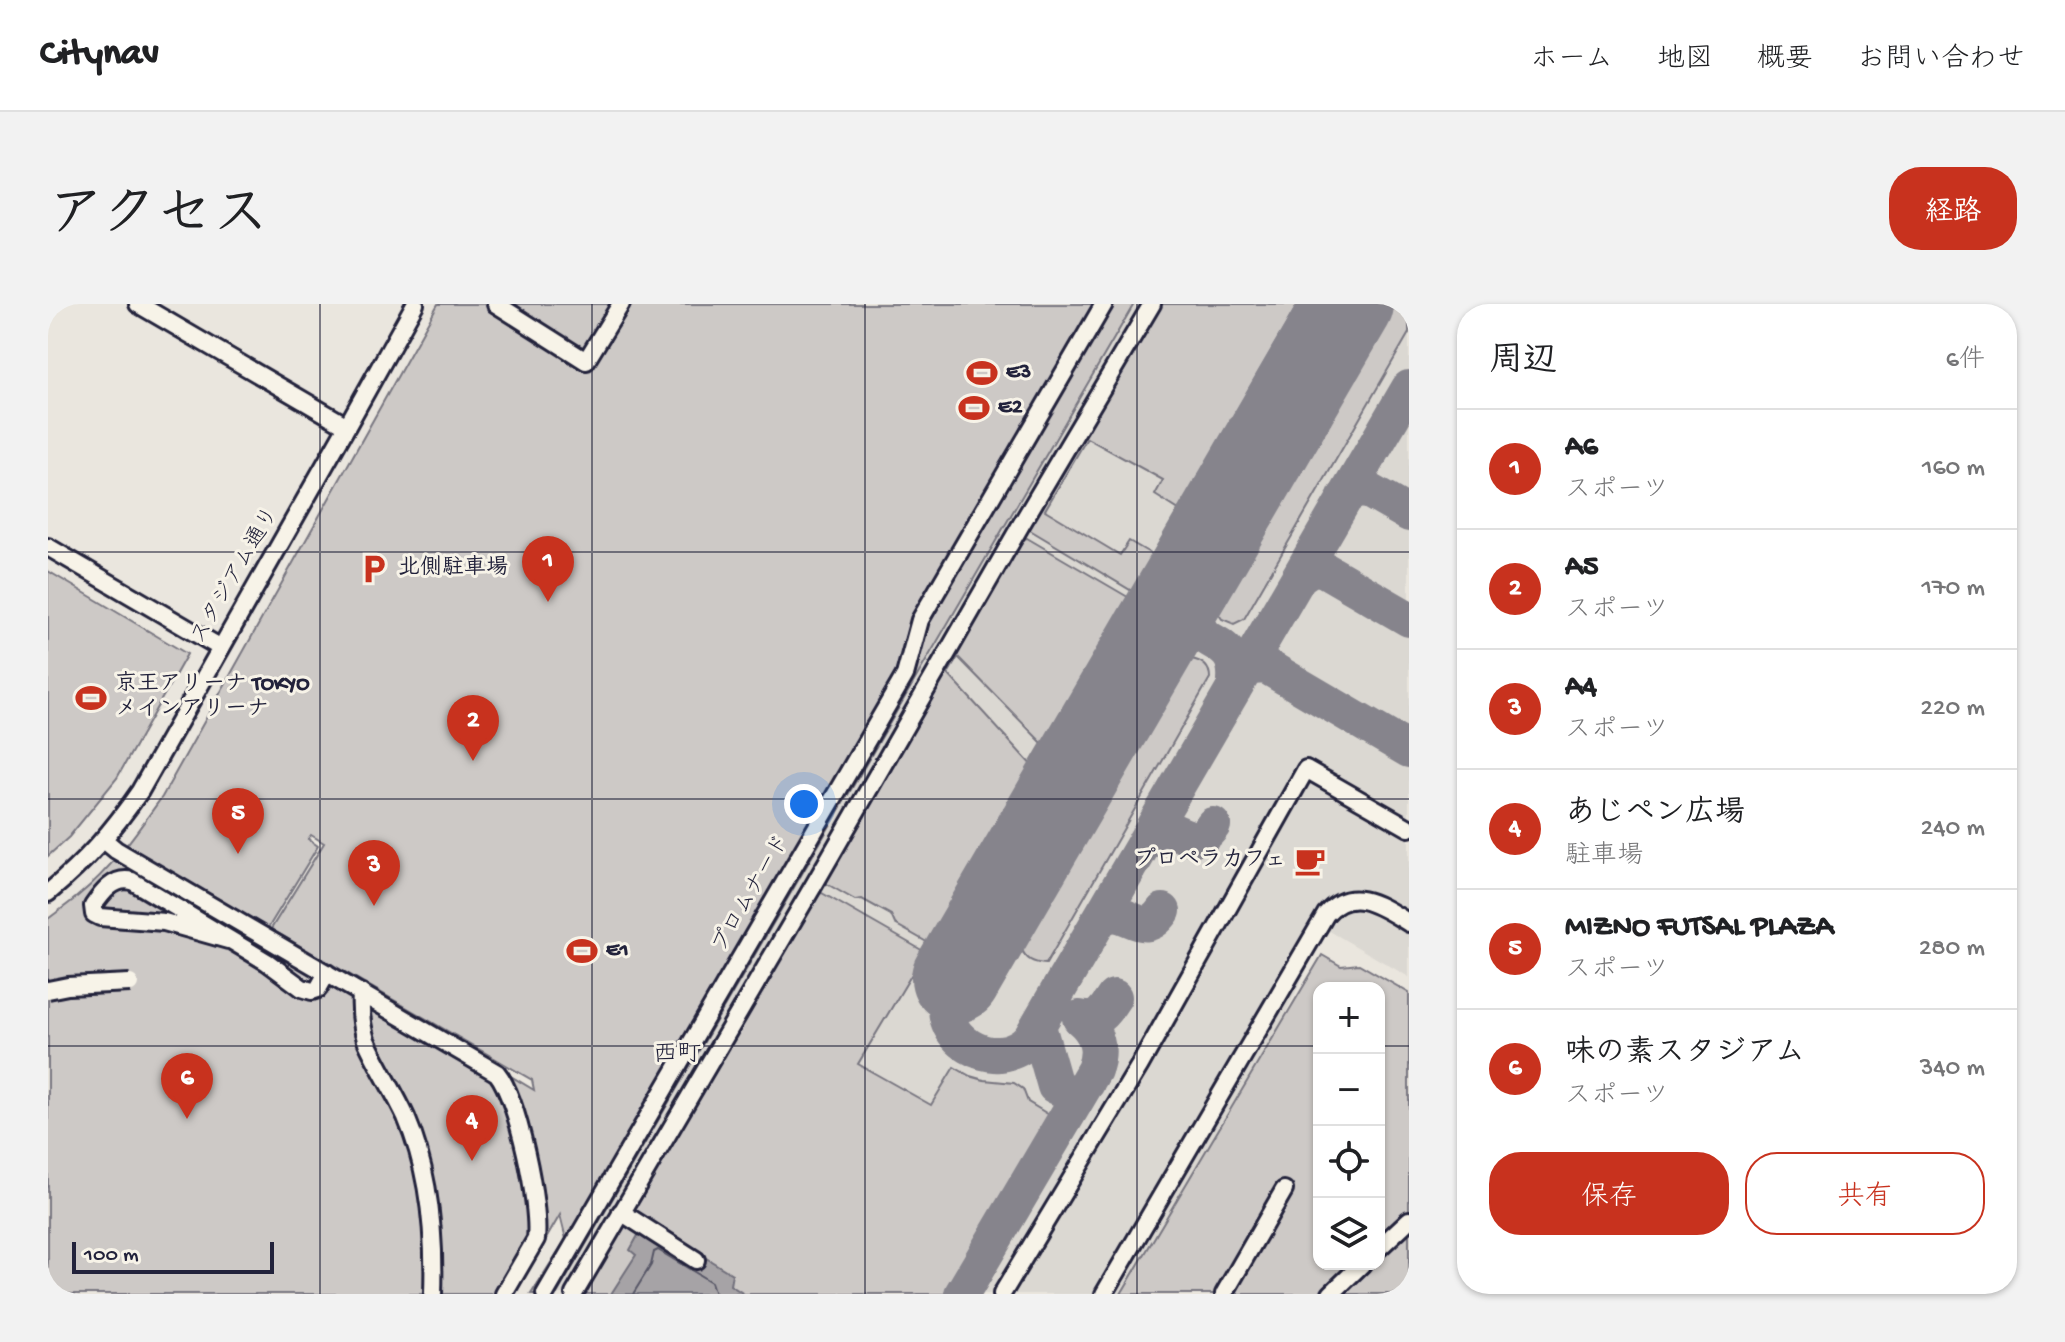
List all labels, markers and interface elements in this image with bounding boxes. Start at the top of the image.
text: Citynav [40,33,159,77]
text: ホーム [1530,44,1613,77]
text: 地図 [1657,44,1713,77]
text: 概要 [1757,44,1813,77]
text: お問い合わせ [1857,44,2025,77]
button: 経路 [1889,167,2017,250]
text: アクセス [48,186,269,252]
text: 周辺 [1489,343,1557,383]
text: 6件 [1946,346,1985,377]
sports icon: E3 [965,356,999,390]
place label: E3 [1006,360,1031,386]
sports icon: E2 [957,391,991,425]
place label: E2 [998,395,1023,421]
text: A6 [1565,431,1598,466]
text: 1 [1510,454,1520,485]
text: 160 m [1922,454,1985,485]
text: スポーツ [1565,476,1668,507]
street label: スタジアム通り [186,503,286,649]
pin: 1 [522,536,574,602]
text: A5 [1565,551,1598,586]
parking icon: 北側駐車場 [357,552,391,586]
place label: 北側駐車場 [398,554,508,582]
text: 2 [1509,574,1521,605]
text: 170 m [1922,574,1985,605]
text: スポーツ [1565,596,1668,627]
place label: 京王アリーナ TOKYO メインアリーナ [115,670,310,723]
text: A4 [1565,671,1597,706]
sports icon: 京王アリーナ TOKYO メインアリーナ [74,681,108,715]
text: 3 [1508,694,1522,725]
text: 220 m [1920,694,1985,725]
pin: 2 [447,695,499,761]
text: スポーツ [1565,716,1668,747]
your location [784,784,824,824]
pin: 5 [212,788,264,854]
text: あじペン広場 [1565,797,1745,832]
text: 4 [1509,814,1521,845]
text: 240 m [1921,814,1985,845]
street label: プロムナード [707,830,796,958]
pin: 3 [348,840,400,906]
text: 駐車場 [1565,842,1643,873]
cafe icon: プロペラカフェ [1293,844,1327,878]
place label: プロペラカフェ [1134,847,1286,874]
text: MIZNO FUTSAL PLAZA [1565,911,1833,946]
sports icon: E1 [565,934,599,968]
text: 5 [1508,934,1522,965]
text: 280 m [1919,934,1985,965]
place label: E1 [606,938,629,964]
text: スポーツ [1565,956,1668,987]
map controls [1313,982,1385,1270]
button: + [1313,982,1385,1054]
text: 味の素スタジアム [1565,1037,1805,1072]
district label: 西町 [653,1041,701,1070]
pin: 6 [161,1053,213,1119]
button: − [1313,1054,1385,1126]
text: 6 [1508,1054,1522,1085]
text: 340 m [1920,1054,1985,1085]
text: スポーツ [1565,1082,1668,1113]
pin: 4 [446,1095,498,1161]
button: locate [1313,1126,1385,1198]
button: 保存 [1489,1152,1729,1235]
button: 共有 [1745,1152,1985,1235]
button: layers [1313,1198,1385,1270]
scale bar [72,1238,274,1274]
text: 100 m [84,1243,139,1269]

